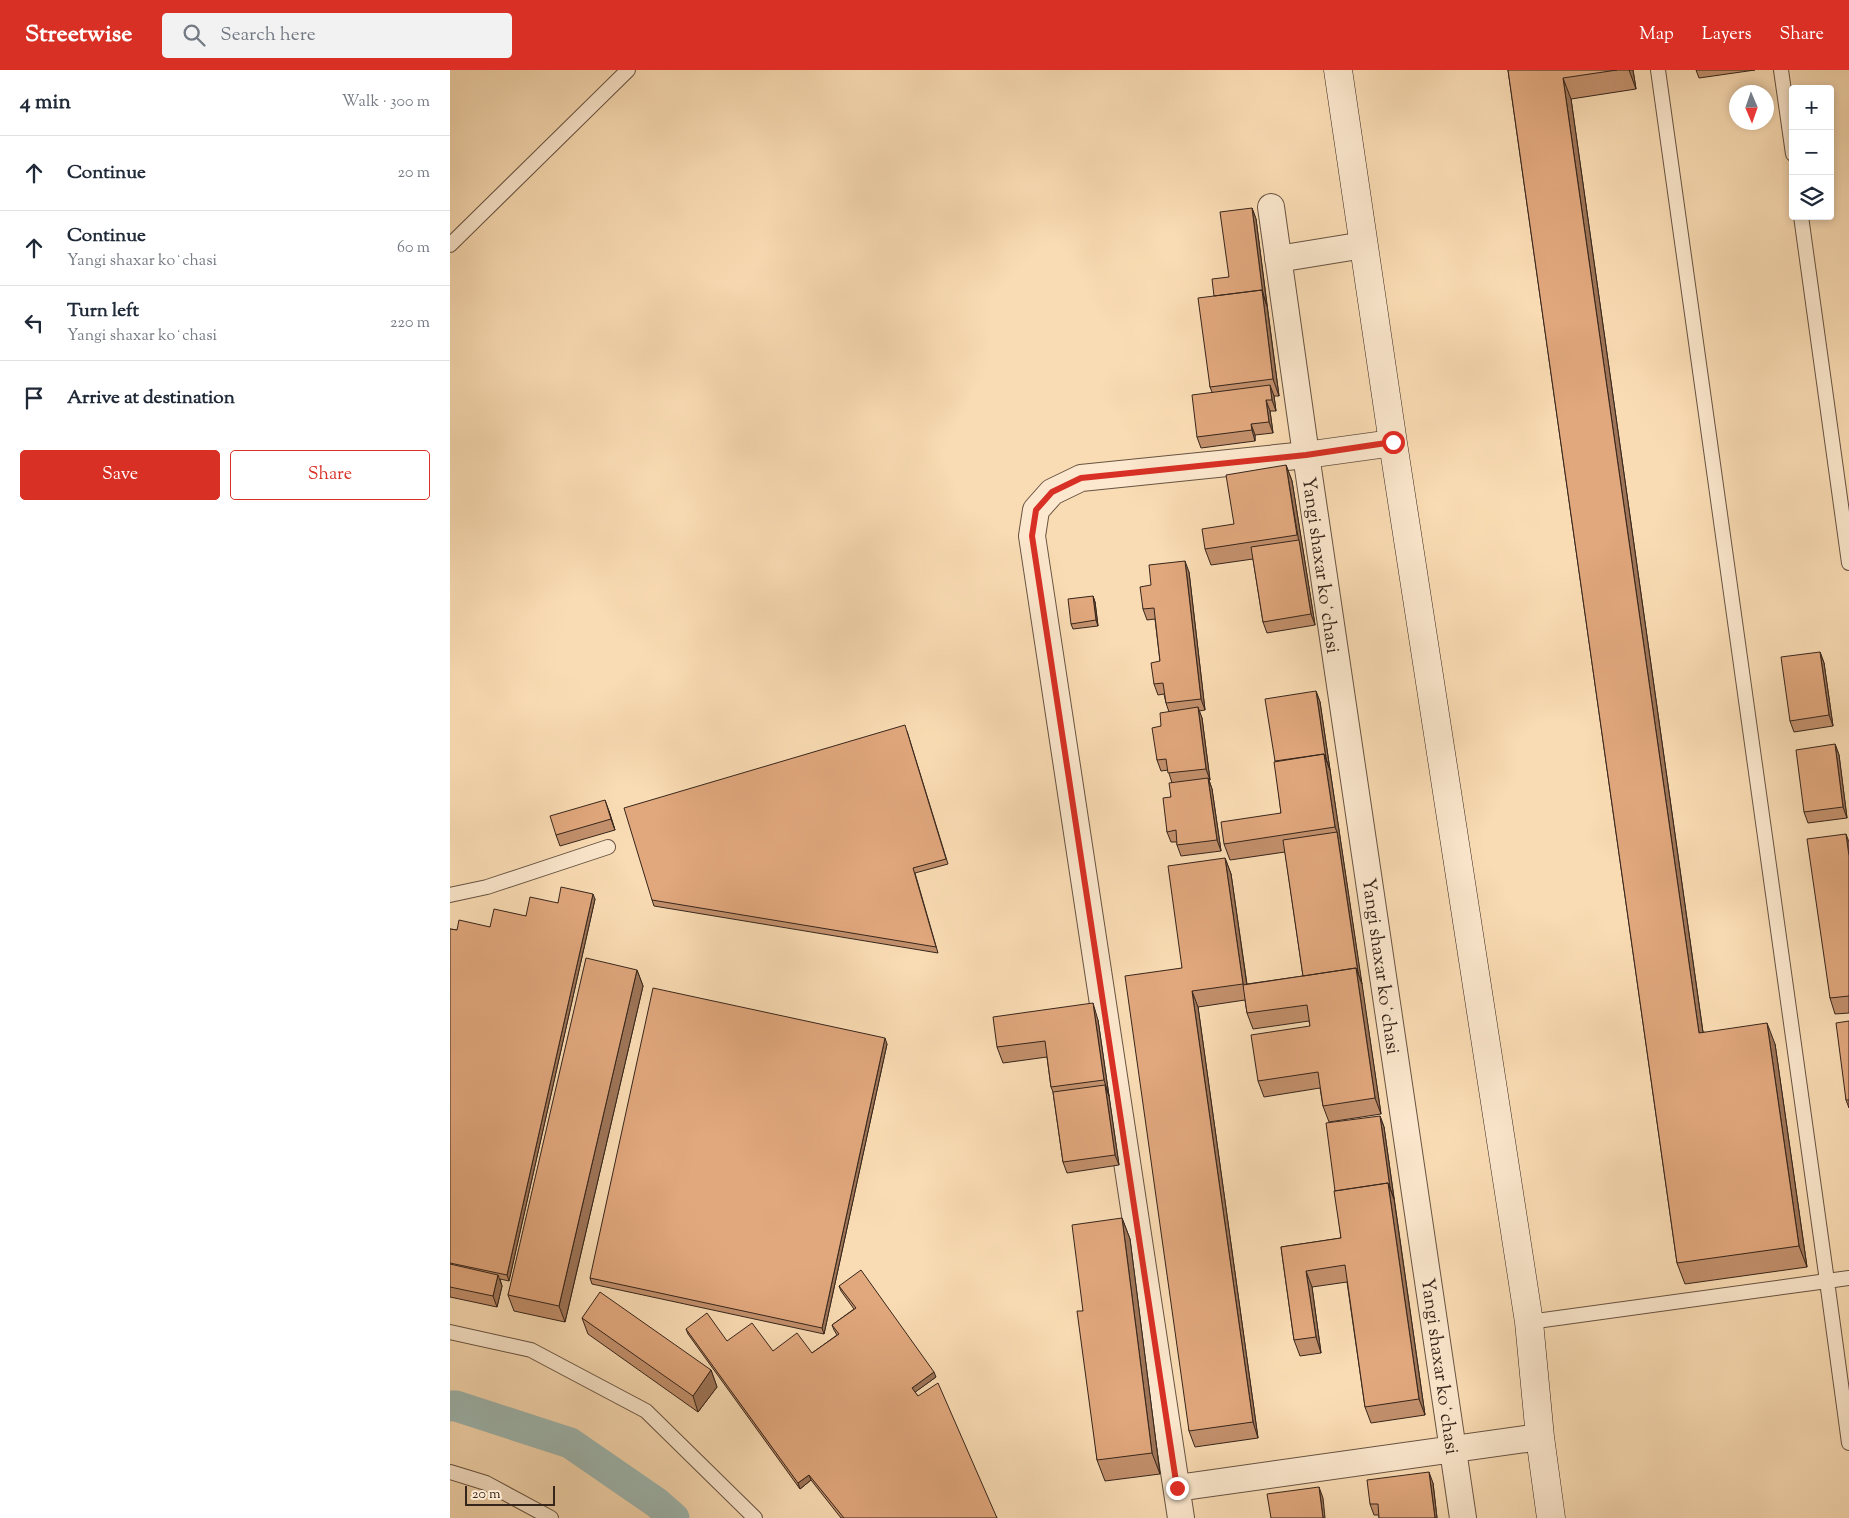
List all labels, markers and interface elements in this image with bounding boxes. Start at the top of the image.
search box [162,13,512,58]
text: Streetwise [25,18,132,52]
icon: search [180,21,208,49]
text: Search here [220,22,316,49]
text: Map [1639,22,1674,48]
text: Layers [1702,22,1752,48]
text: Share [1780,22,1824,48]
north arrow [1729,85,1774,130]
map controls [1789,85,1834,220]
button: + [1789,85,1834,130]
text: 4 min [20,88,71,118]
text: Walk · 300 m [342,91,430,114]
button: − [1789,130,1834,175]
icon: ahead [20,159,48,187]
text: Continue [67,160,146,187]
text: 20 m [397,162,430,185]
button: layers [1789,175,1834,220]
text: Continue [67,223,146,250]
icon: ahead [20,234,48,262]
text: 60 m [397,237,430,260]
text: Yangi shaxar koʻchasi [67,250,217,273]
text: Turn left [67,298,139,325]
icon: left [20,309,48,337]
text: 220 m [390,312,430,335]
text: Yangi shaxar koʻchasi [67,325,217,348]
icon: arrive [20,384,48,412]
text: Arrive at destination [67,385,235,412]
route start [1382,431,1405,454]
button: Save [20,450,220,500]
button: Share [230,450,430,500]
street label: Yangi shaxar koʻchasi [1294,475,1345,655]
street label: Yangi shaxar koʻchasi [1354,876,1405,1056]
street label: Yangi shaxar koʻchasi [1413,1276,1464,1456]
route end [1166,1477,1189,1500]
scale bar [465,1483,555,1506]
text: 20 m [472,1485,501,1505]

